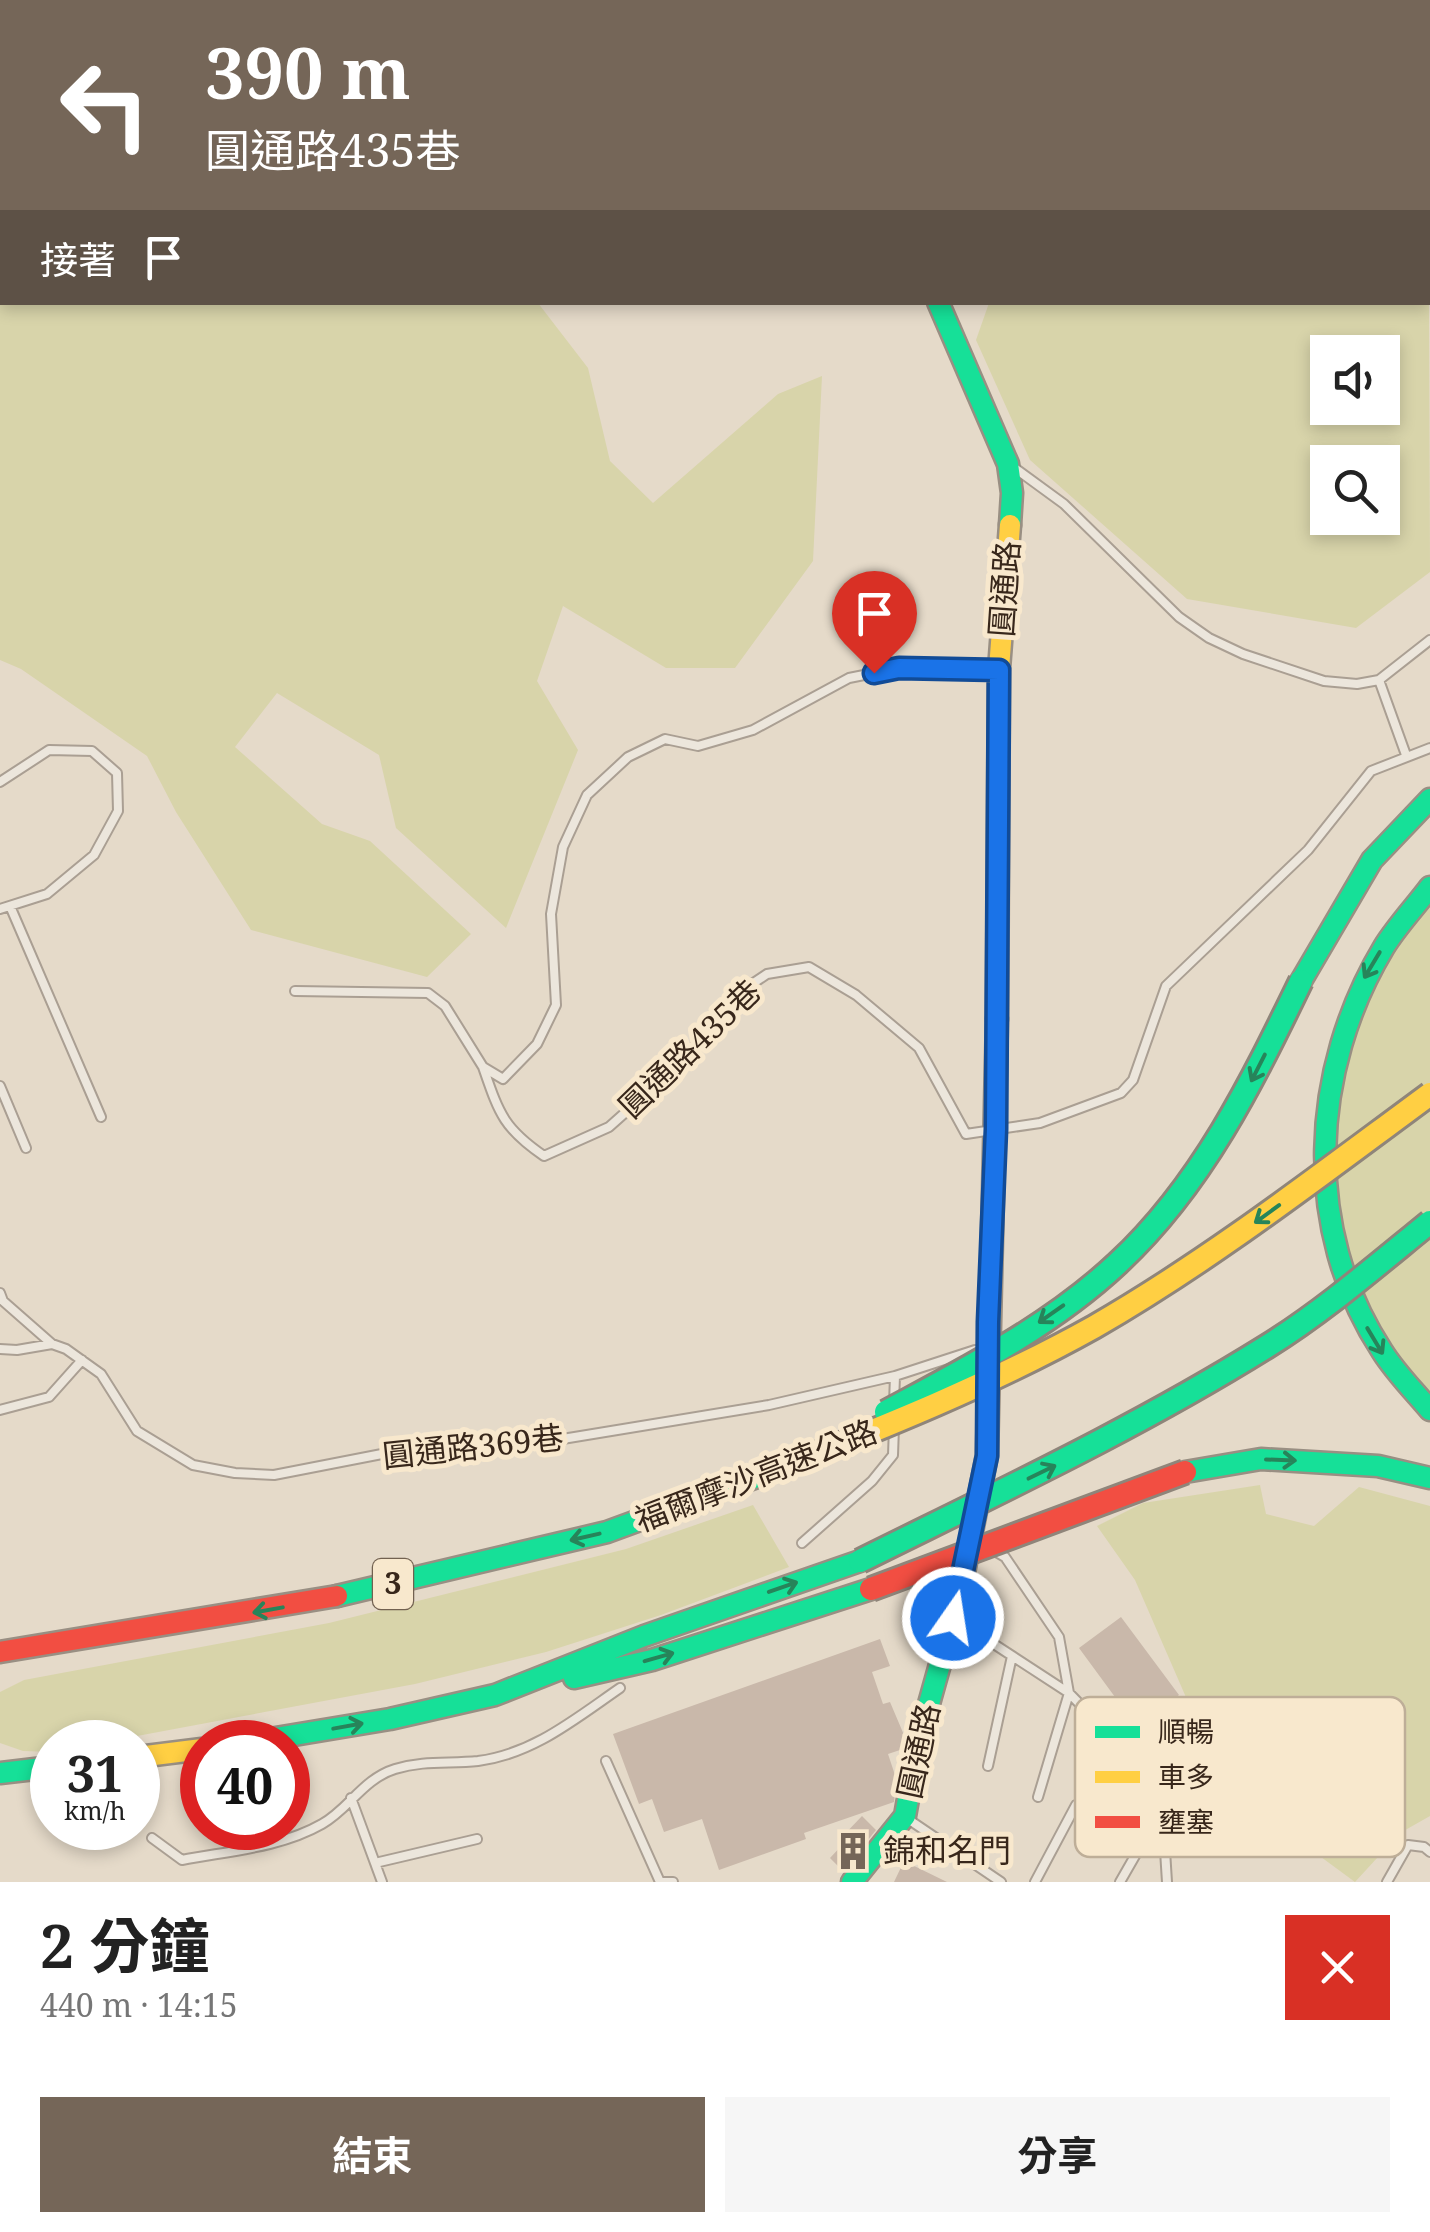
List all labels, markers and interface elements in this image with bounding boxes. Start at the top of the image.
text: 390 m [205,24,411,120]
icon: left [40,40,170,170]
text: 圓通路435巷 [205,119,460,180]
icon: arrive [136,230,191,285]
text: 接著 [40,233,116,285]
map controls [1310,335,1400,535]
button: sound [1310,335,1400,425]
button: search [1310,445,1400,535]
street label: 圓通路 [979,540,1028,638]
pin [832,571,917,674]
icon: arrive [847,586,902,641]
one-way arrow [1362,950,1382,979]
street label: 圓通路435巷 [609,969,769,1126]
one-way arrow [1248,1053,1267,1083]
one-way arrow [1254,1203,1281,1224]
one-way arrow [1038,1303,1065,1324]
one-way arrow [1365,1326,1385,1355]
street label: 福爾摩沙高速公路 [628,1409,883,1541]
street label: 圓通路369巷 [380,1415,565,1476]
one-way arrow [1265,1451,1297,1470]
one-way arrow [1026,1461,1056,1480]
one-way arrow [570,1529,602,1547]
road number: 3 [373,1559,413,1609]
position arrow [901,1566,1005,1670]
one-way arrow [767,1577,799,1595]
one-way arrow [253,1601,285,1620]
one-way arrow [642,1647,674,1666]
legend [1075,1697,1405,1857]
street label: 圓通路 [887,1699,949,1802]
text: 順暢 [1158,1712,1214,1750]
one-way arrow [331,1716,363,1735]
speed limit sign: 40 [180,1720,310,1850]
text: 31 [67,1739,123,1807]
text: 車多 [1158,1757,1214,1795]
text: km/h [64,1793,126,1827]
text: 壅塞 [1158,1802,1214,1840]
place label: 錦和名門 [883,1828,1011,1871]
building icon: 錦和名門 [832,1830,874,1872]
text: 2 分鐘 [40,1904,210,1986]
button: close [1285,1915,1390,2020]
text: 440 m · 14:15 [40,1983,238,2026]
button: 結束 [40,2097,705,2212]
button: 分享 [725,2097,1390,2212]

